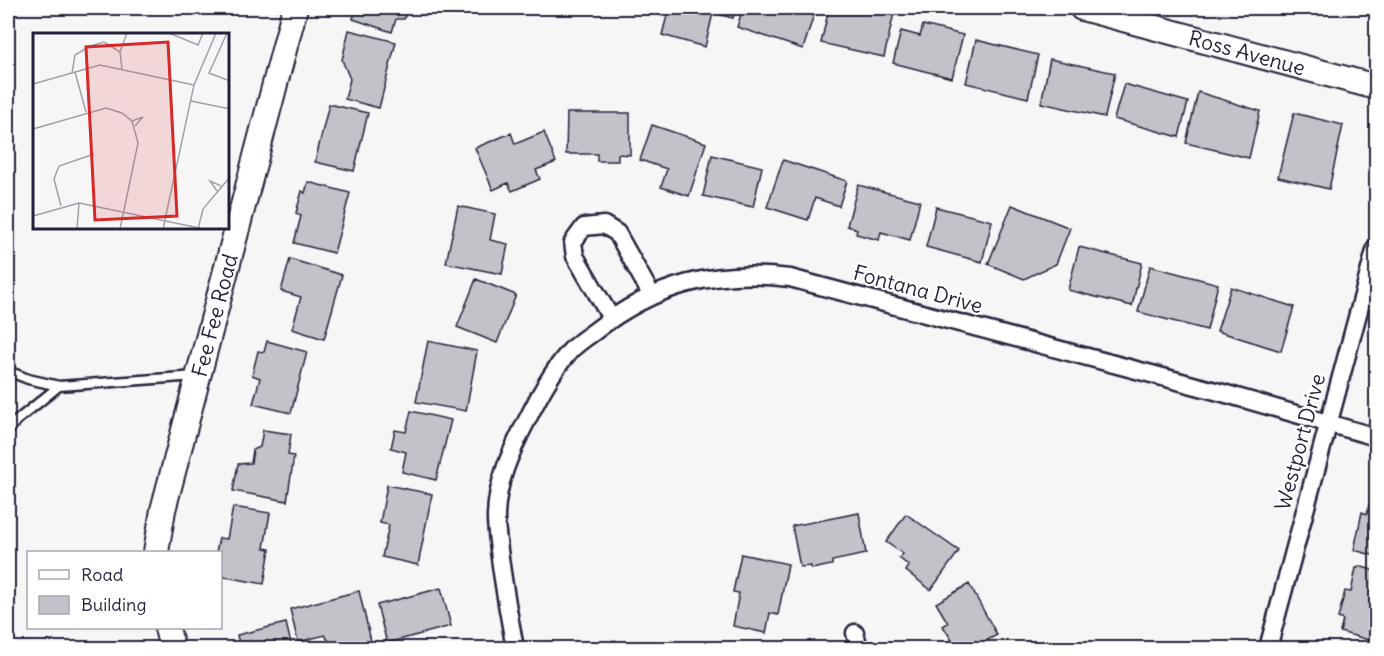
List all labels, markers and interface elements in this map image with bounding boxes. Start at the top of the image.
street label: Ross Avenue [1186,24,1308,81]
inset map [33,33,230,230]
street label: Fee Fee Road [185,251,243,380]
street label: Fontana Drive [850,259,986,319]
street label: Westport Drive [1269,371,1331,513]
legend [27,551,222,629]
text: Road [81,563,124,586]
text: Building [81,593,146,616]

